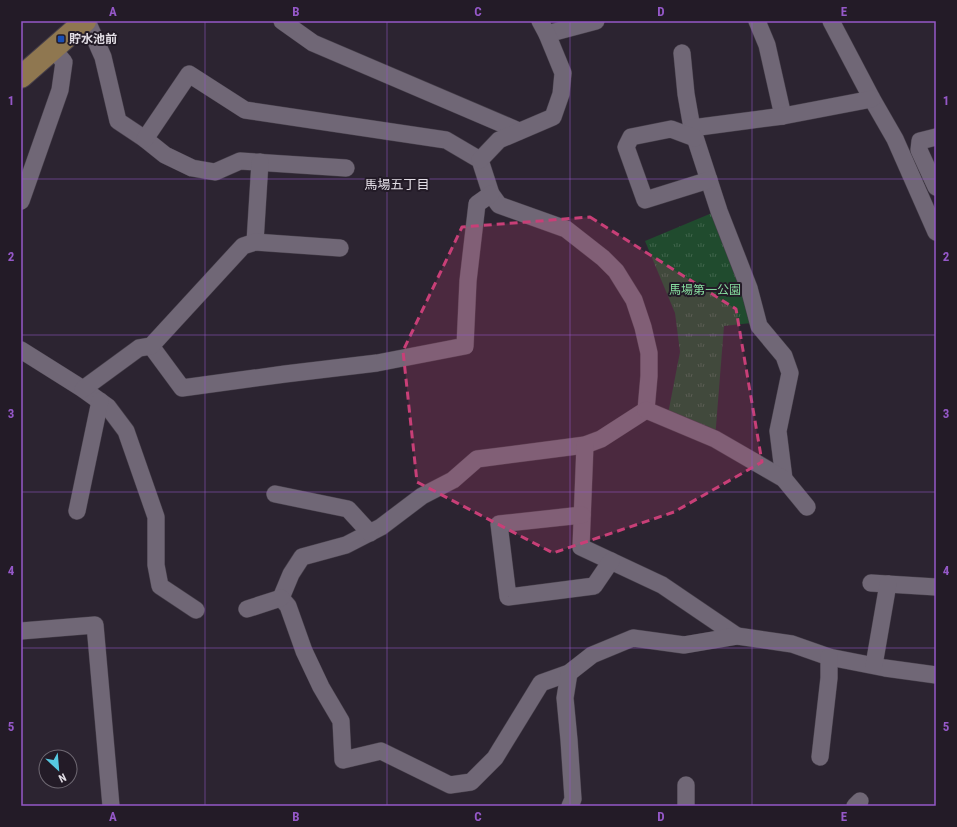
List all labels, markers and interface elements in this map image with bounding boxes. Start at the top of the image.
text: A [109,4,117,19]
text: B [292,4,300,19]
text: C [474,4,482,19]
text: D [657,4,665,19]
text: E [841,4,848,19]
place label: 貯水池前 [69,32,117,46]
marker: 貯水池前 [56,34,66,44]
text: 1 [8,93,14,108]
text: 1 [943,93,949,108]
district label: 馬場五丁目 [364,177,430,192]
text: 2 [8,249,15,264]
text: 2 [943,249,950,264]
park label: 馬場第一公園 [669,283,741,297]
text: 3 [8,406,14,421]
text: 3 [943,406,949,421]
text: 4 [8,563,15,578]
text: 4 [943,563,950,578]
text: 5 [8,719,15,734]
text: 5 [943,719,950,734]
north arrow [38,749,78,789]
text: N [56,770,68,785]
text: A [109,809,117,824]
text: B [292,809,300,824]
text: C [474,809,482,824]
text: D [657,809,665,824]
text: E [841,809,848,824]

